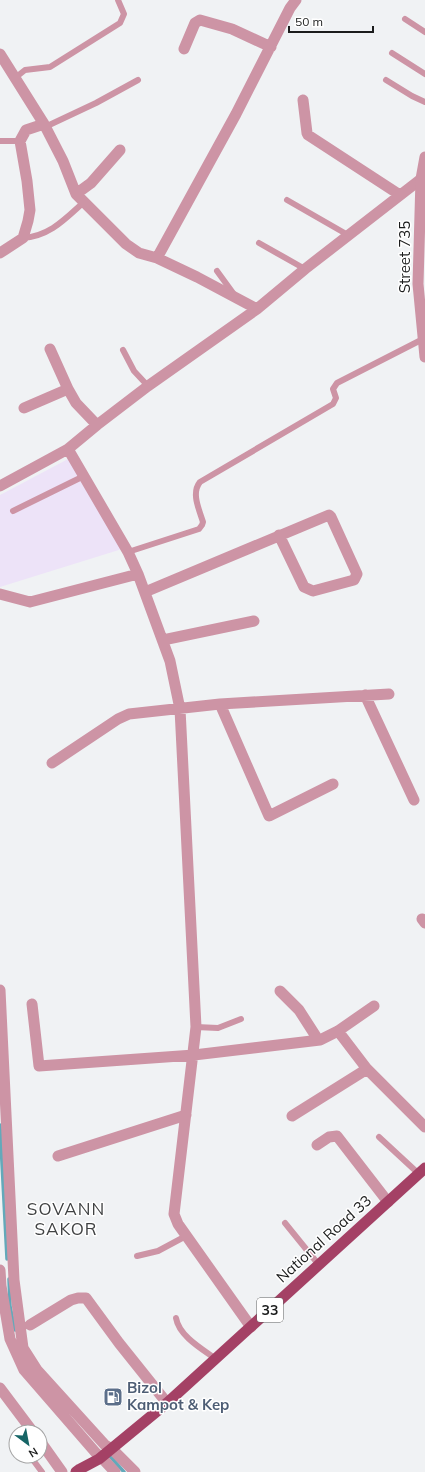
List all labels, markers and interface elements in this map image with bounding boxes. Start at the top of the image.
scale bar [289,8,373,34]
text: 50 m [295,14,323,29]
street label: Street 735 [395,221,414,293]
street label: National Road 33 [272,1191,375,1286]
district label: SOVANN SAKOR [27,1198,105,1239]
road number: 33 [257,1298,283,1322]
place label: Bizol Kampot & Kep [127,1378,229,1414]
fuel station icon: Bizol Kampot & Kep [102,1386,124,1408]
north arrow [8,1424,48,1464]
text: N [26,1444,41,1461]

